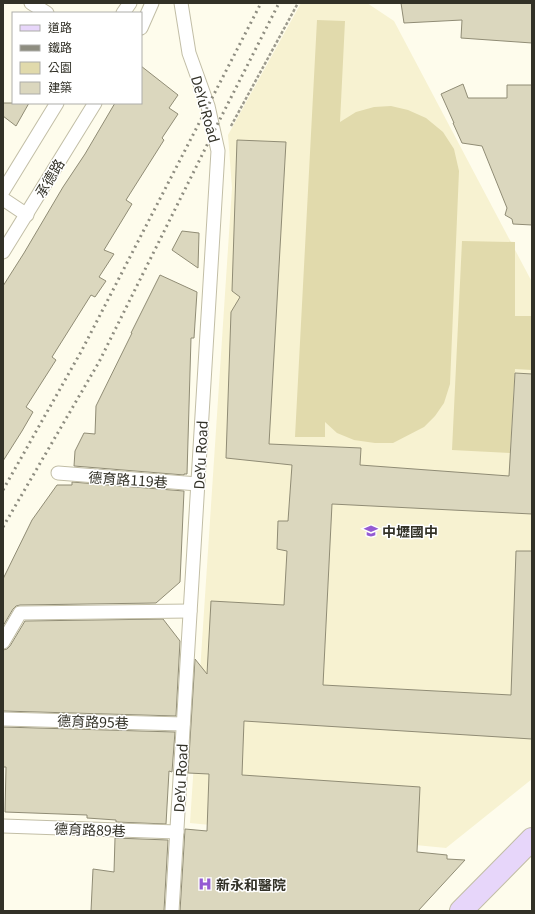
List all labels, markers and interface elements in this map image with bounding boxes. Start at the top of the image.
legend [12,12,142,104]
text: 道路 [48,18,72,35]
text: 鐵路 [48,38,72,55]
text: 公園 [48,58,72,75]
street label: DeYu Road [187,73,225,145]
text: 建築 [48,78,72,95]
street label: 承德路 [30,155,68,201]
street label: DeYu Road [188,420,212,490]
street label: 德育路119巷 [88,466,168,492]
place label: 中壢國中 [382,521,438,541]
school or university icon: 中壢國中 [363,523,379,539]
street label: 德育路95巷 [57,710,129,732]
street label: DeYu Road [168,743,192,813]
street label: 德育路89巷 [54,818,126,840]
place label: 新永和醫院 [216,874,286,894]
hospital icon: 新永和醫院 [197,876,213,892]

